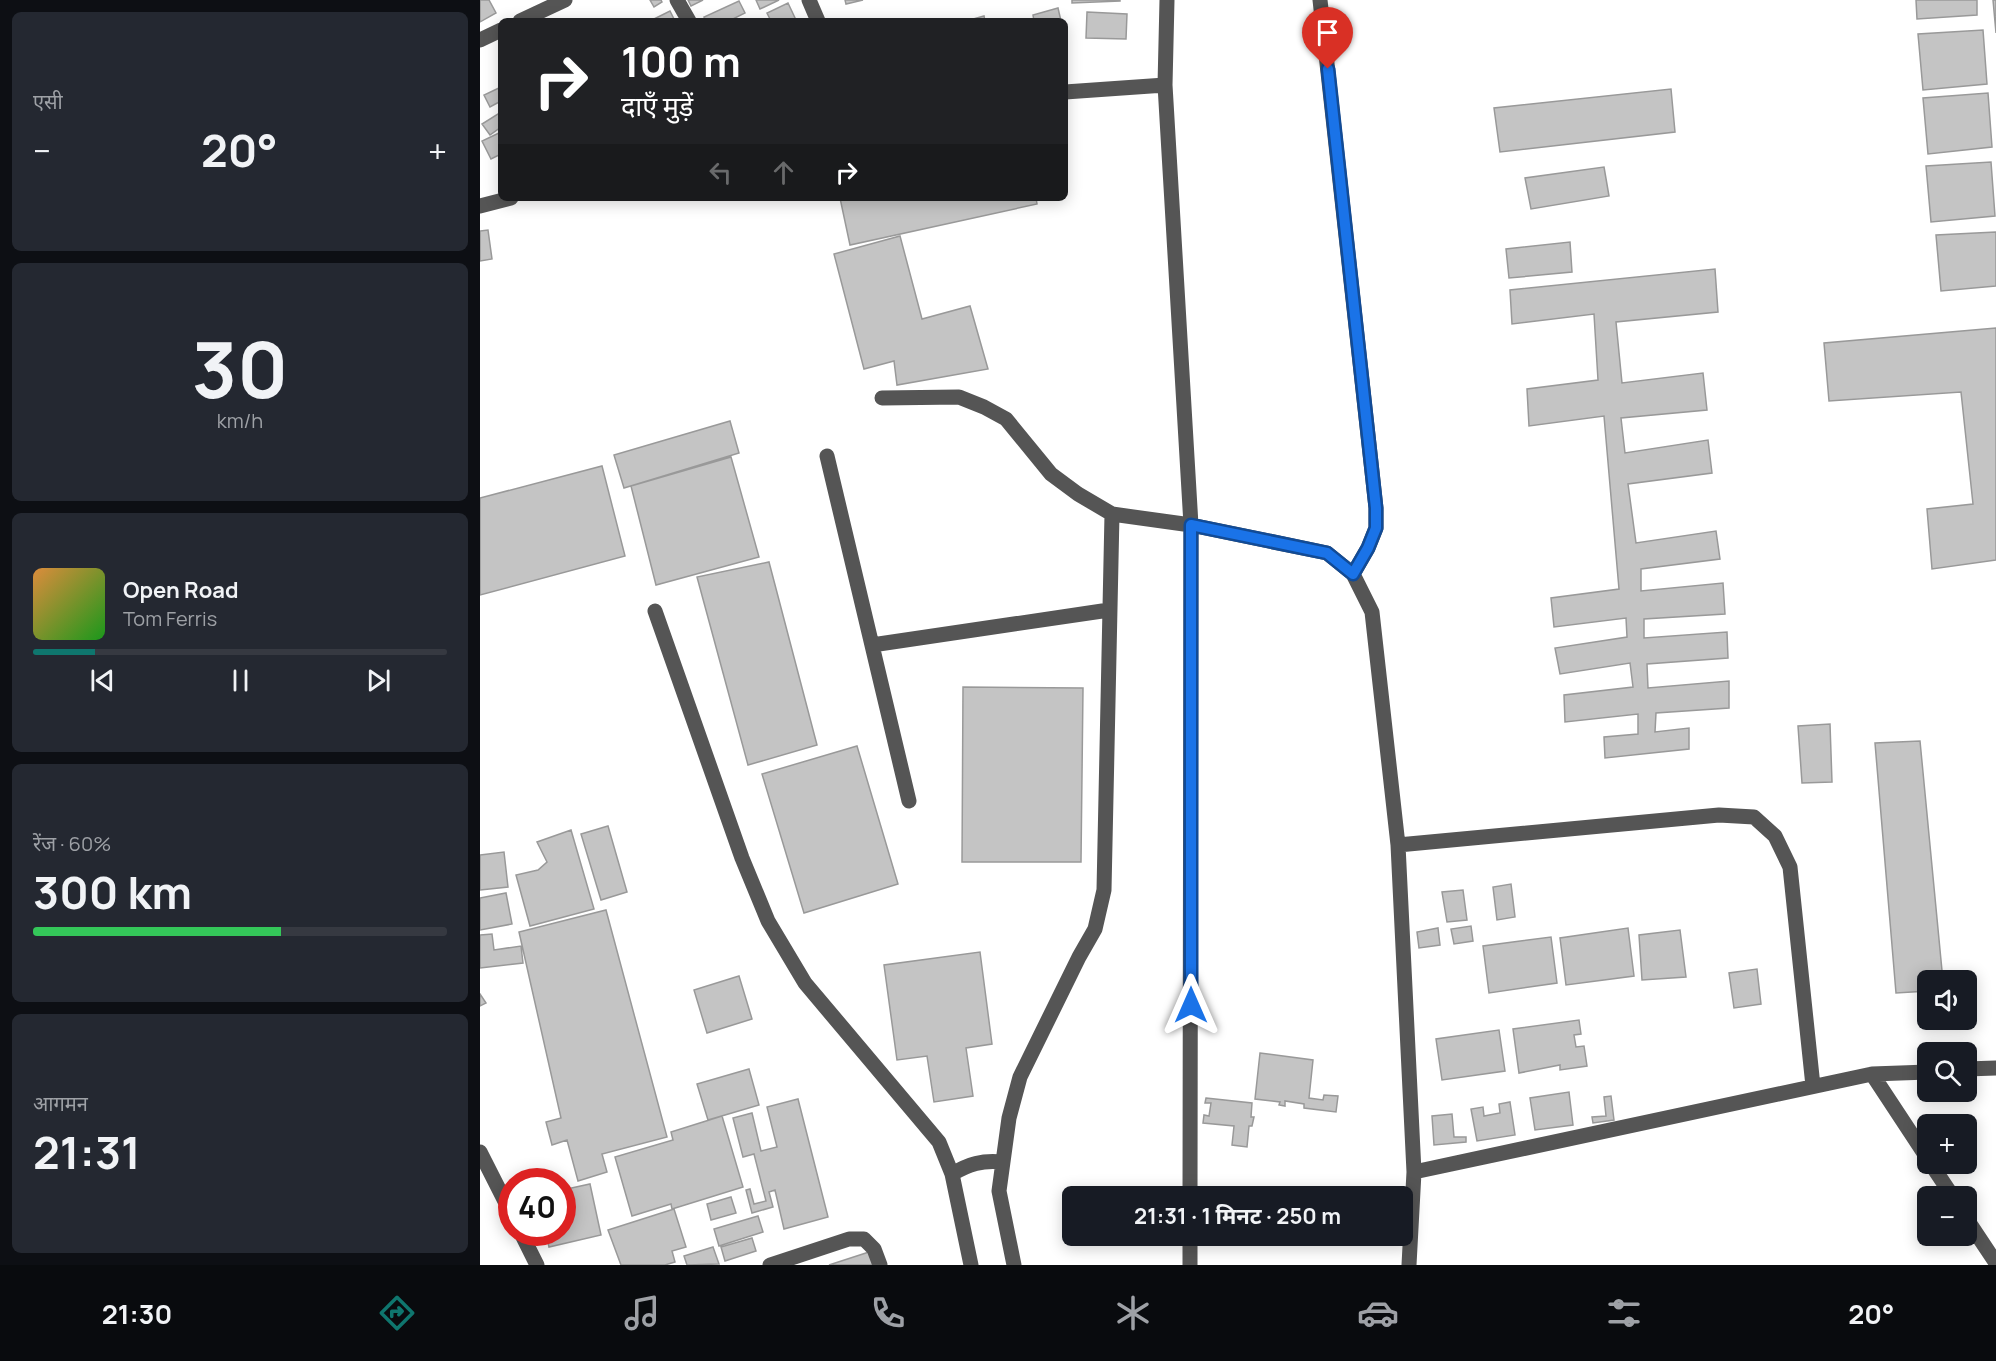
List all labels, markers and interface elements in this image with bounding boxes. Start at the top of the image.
pin [1302,7,1353,69]
icon: arrive [1311,16,1344,49]
text: 100 m [621,32,741,90]
icon: right [522,42,600,120]
text: दाएँ मुड़ें [621,87,693,124]
text: एसी [33,88,63,115]
text: 20° [201,119,278,181]
text: − [33,128,51,173]
text: + [428,128,447,173]
icon: left [704,156,737,189]
icon: ahead [767,156,800,189]
icon: right [830,156,863,189]
text: 30 [192,315,288,421]
text: km/h [217,407,263,434]
text: Open Road [123,575,238,605]
text: Tom Ferris [123,605,217,632]
icon: previous [86,664,119,697]
icon: pause [224,664,257,697]
icon: next [362,664,395,697]
text: रेंज · 60% [33,830,111,857]
text: 300 km [33,861,192,923]
map controls [1917,970,1977,1246]
button: sound [1917,970,1977,1030]
position arrow [1159,973,1223,1037]
button: search [1917,1042,1977,1102]
text: आगमन [33,1090,88,1117]
button: + [1917,1114,1977,1174]
text: 21:31 [33,1121,141,1183]
speed limit sign: 40 [498,1168,576,1246]
button: − [1917,1186,1977,1246]
text: 21:31 · 1 मिनट · 250 m [1134,1201,1341,1231]
icon: directions [376,1292,418,1334]
icon: music [621,1292,663,1334]
icon: phone [867,1292,909,1334]
icon: climate [1112,1292,1154,1334]
icon: car [1357,1292,1399,1334]
icon: filters [1603,1292,1645,1334]
text: 21:30 [102,1295,172,1332]
text: 20° [1848,1295,1894,1332]

